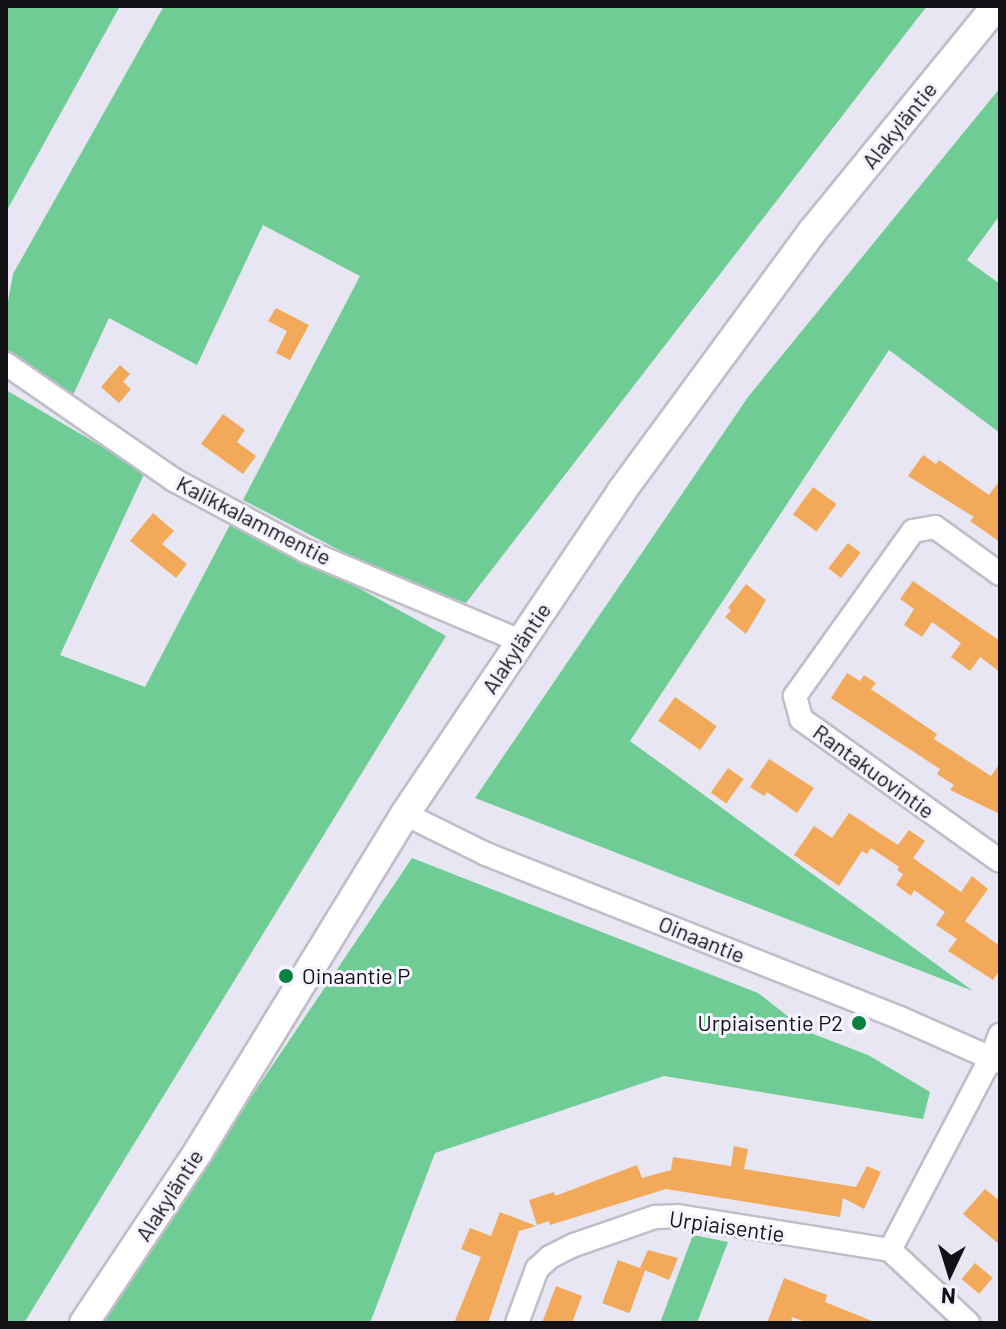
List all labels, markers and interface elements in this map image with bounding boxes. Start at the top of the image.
street label: Alakyläntie [856,76,942,174]
street label: Kalikkalammentie [172,470,336,570]
street label: Alakyläntie [476,597,556,699]
street label: Rantakuovintie [808,718,940,824]
street label: Oinaantie [655,910,749,968]
place label: Oinaantie P [302,963,410,989]
marker: Oinaantie P [277,967,295,985]
place label: Urpiaisentie P2 [697,1010,843,1036]
marker: Urpiaisentie P2 [850,1014,868,1032]
street label: Alakyläntie [130,1144,208,1246]
street label: Urpiaisentie [668,1205,786,1247]
north arrow [910,1233,990,1313]
text: N [940,1283,957,1310]

